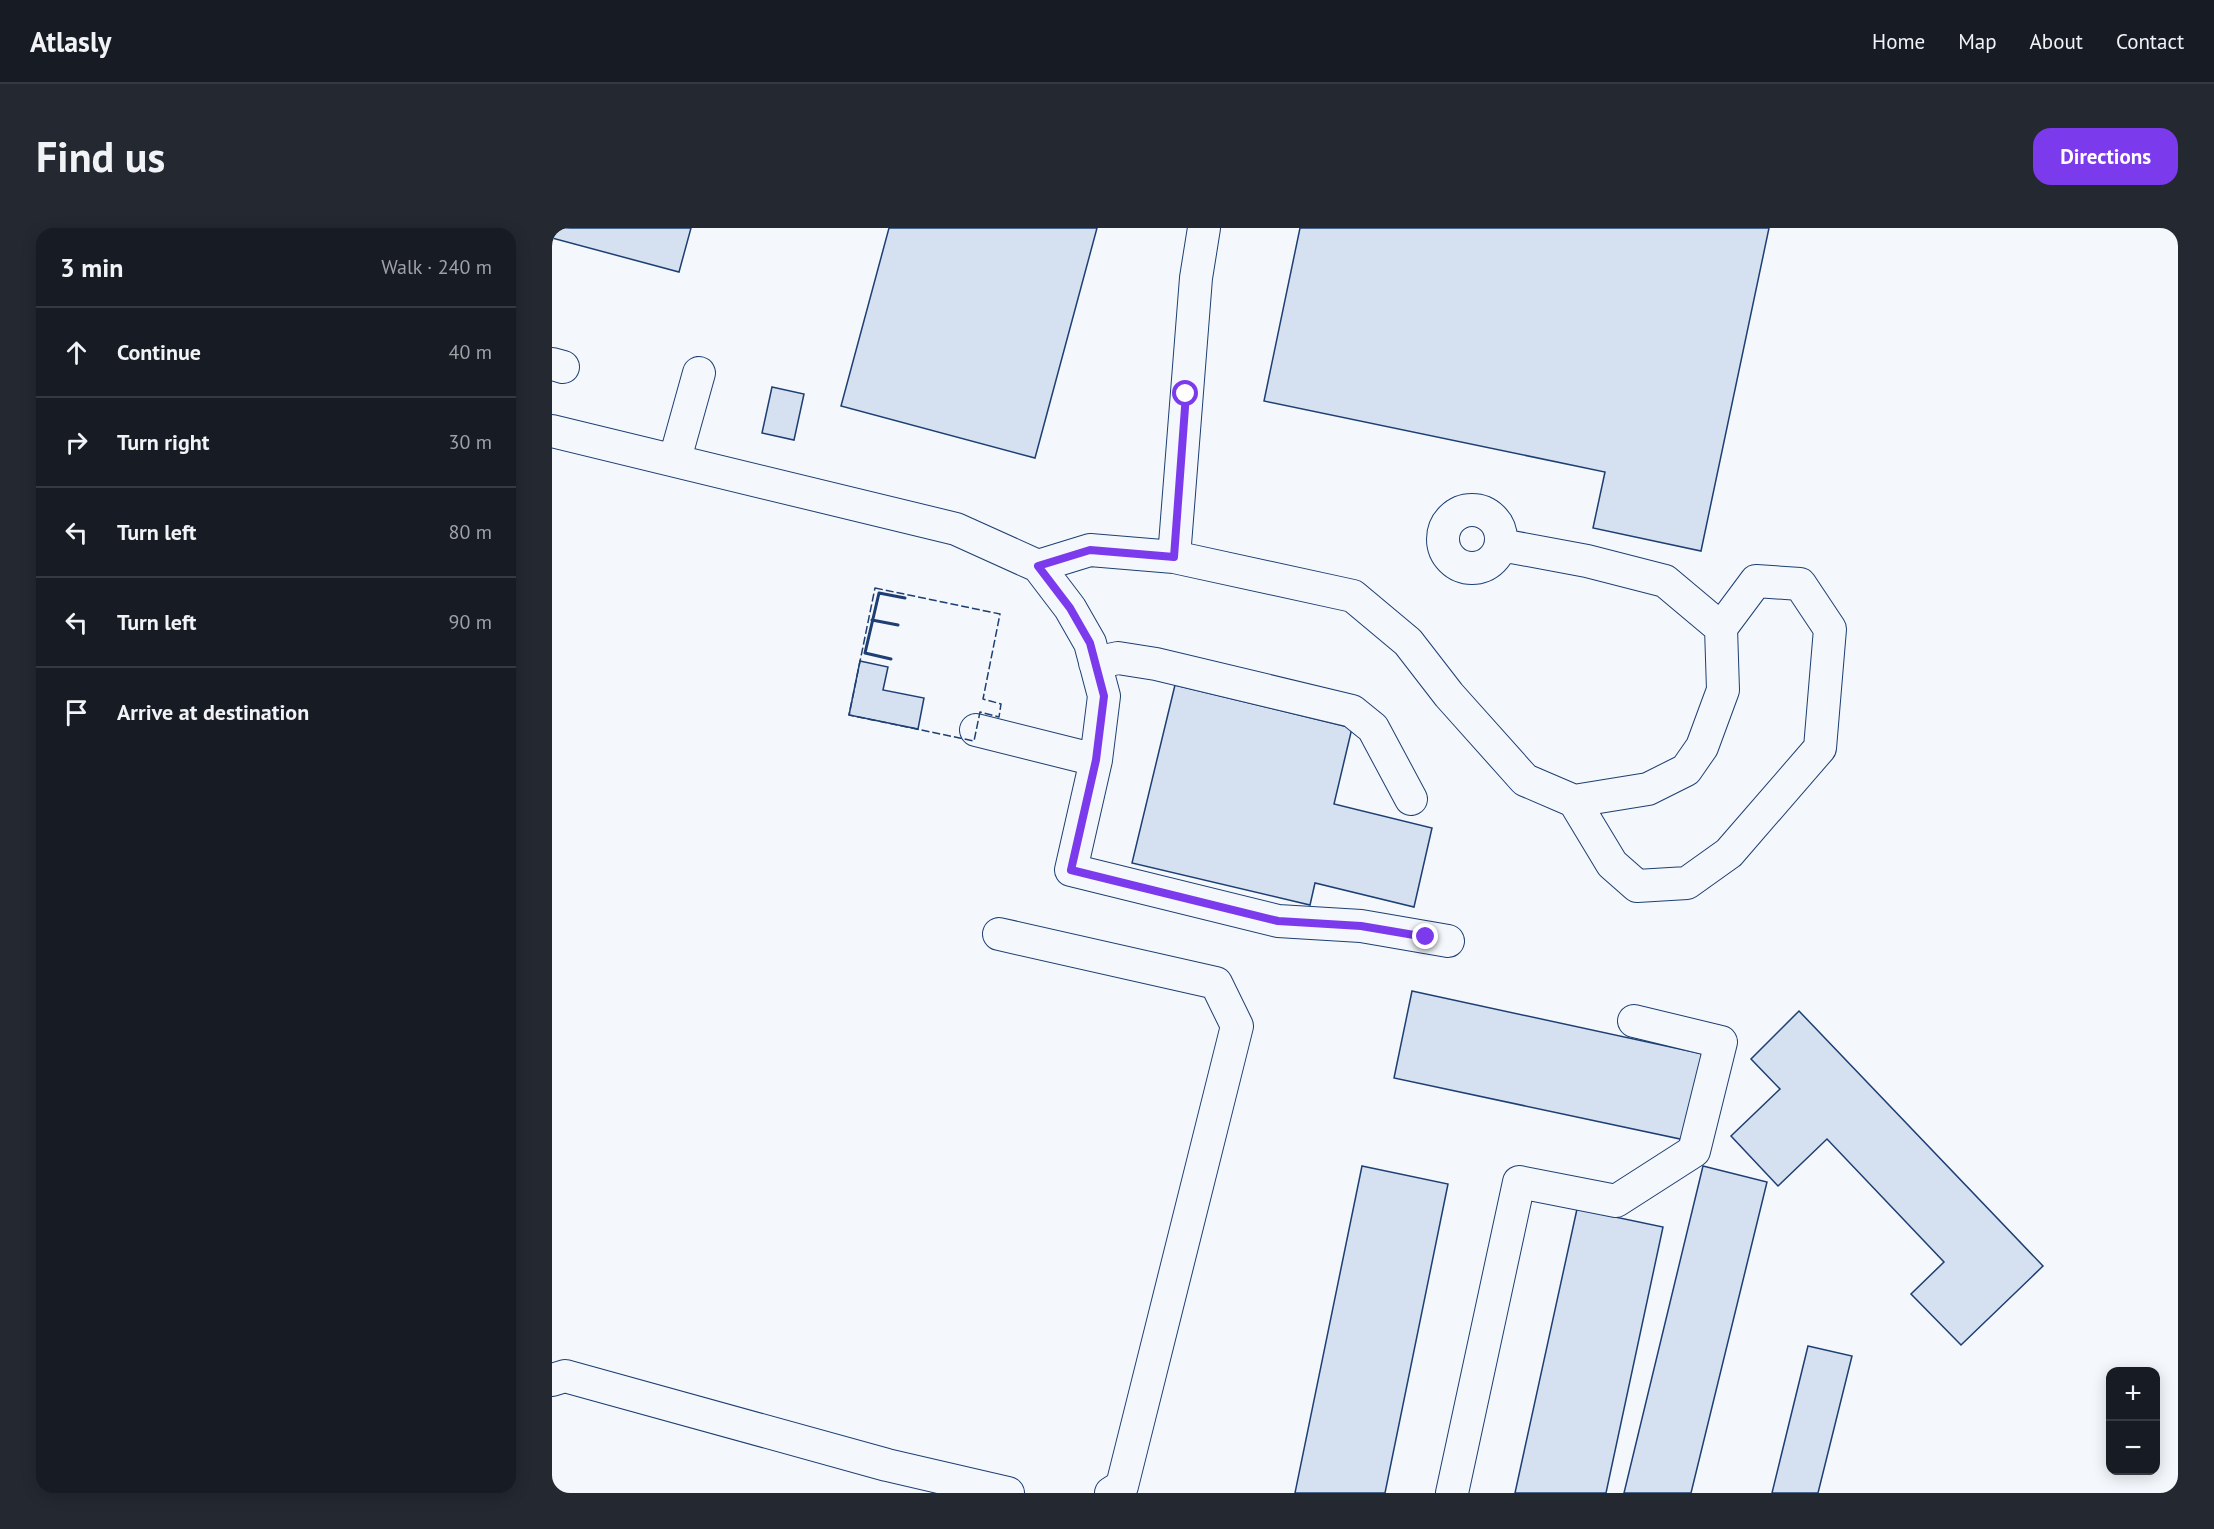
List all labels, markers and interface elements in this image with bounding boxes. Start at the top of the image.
text: Atlasly [30,23,112,60]
text: Home [1872,28,1925,55]
text: Map [1958,28,1997,55]
text: About [2030,28,2083,55]
text: Contact [2116,28,2184,55]
button: Directions [2033,128,2178,185]
text: Find us [36,129,165,184]
text: 3 min [60,251,123,284]
text: Walk · 240 m [381,254,492,280]
icon: ahead [60,336,93,369]
text: Continue [117,338,201,366]
text: 40 m [449,339,492,365]
route start [1172,380,1198,406]
icon: right [60,426,93,459]
text: Turn right [117,428,209,456]
text: 30 m [449,429,492,455]
icon: left [60,516,93,549]
text: Turn left [117,518,197,546]
text: 80 m [449,519,492,545]
icon: left [60,606,93,639]
text: Turn left [117,608,197,636]
text: 90 m [449,609,492,635]
icon: arrive [60,696,93,729]
text: Arrive at destination [117,698,309,726]
route end [1412,923,1438,949]
map controls [2106,1367,2160,1475]
button: + [2106,1367,2160,1421]
button: − [2106,1421,2160,1475]

